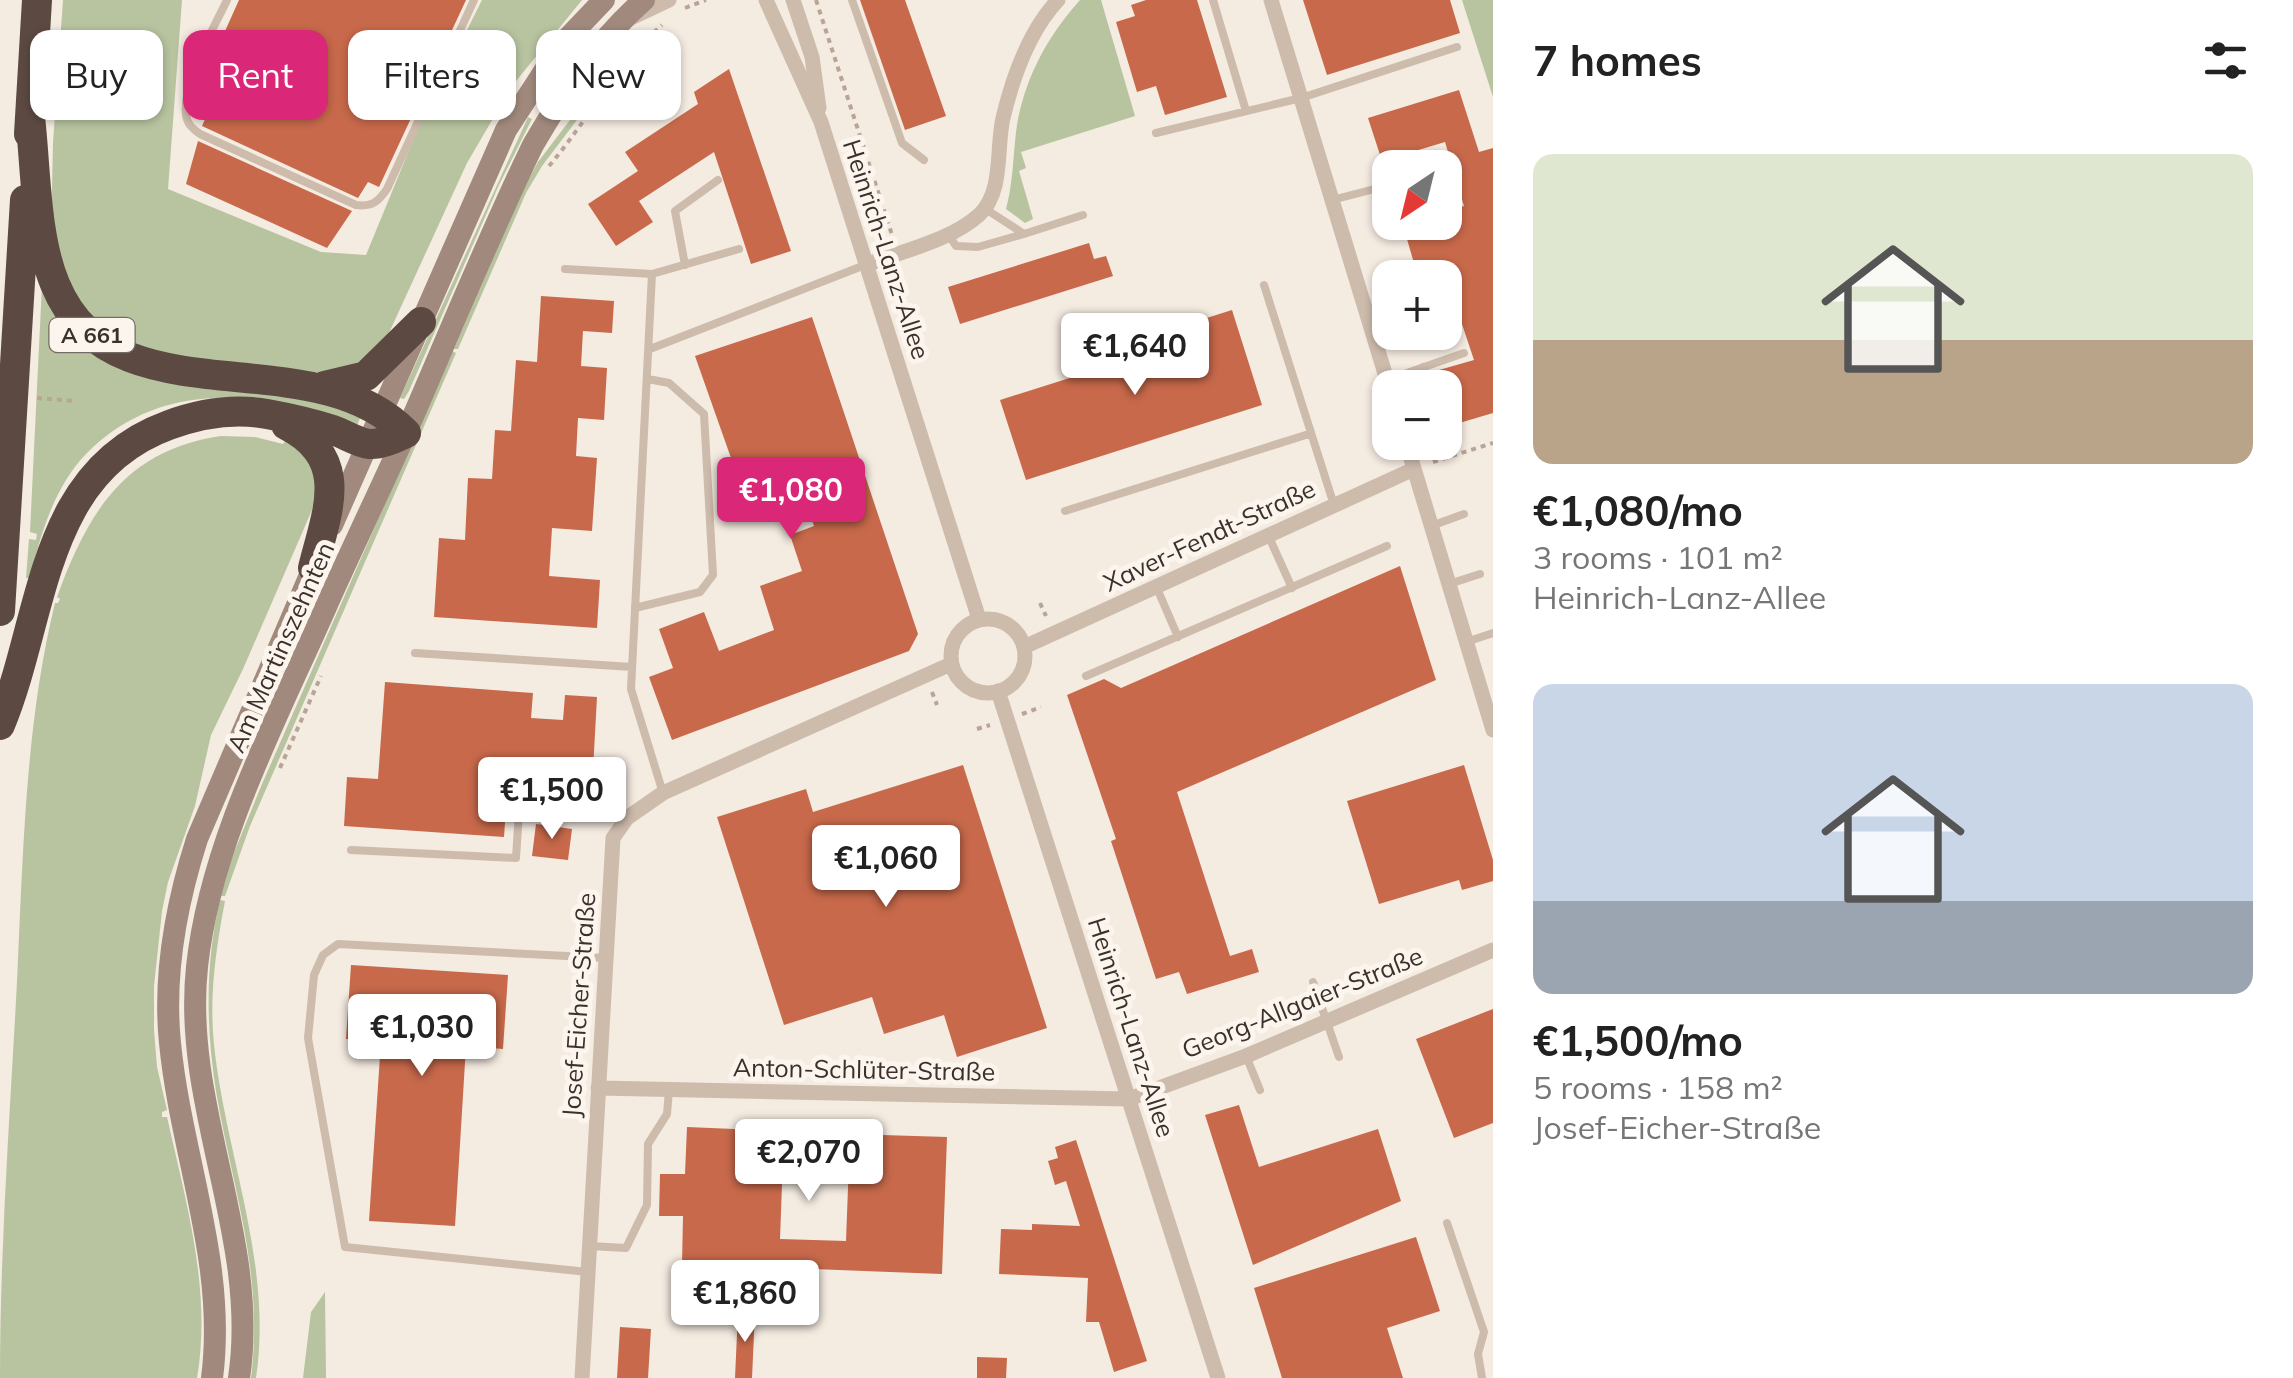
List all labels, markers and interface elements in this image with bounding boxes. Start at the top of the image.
chip: Buy [30,30,163,120]
chip: Rent [183,30,328,120]
chip: Filters [348,30,516,120]
chip: New [536,30,681,120]
icon: filters [2198,33,2253,88]
text: 7 homes [1533,34,1702,87]
street label: Heinrich-Lanz-Allee [837,135,937,363]
north arrow [1372,150,1462,240]
map controls [1372,150,1462,460]
icon: home [1803,219,1983,399]
button: + [1372,260,1462,350]
pin: €1,640 [1054,313,1216,398]
road number: A 661 [49,318,134,352]
text: €1,640 [1083,325,1187,365]
button: − [1372,370,1462,460]
pin: €1,080 [710,457,872,542]
text: €1,080 [739,469,843,509]
street label: Xaver-Fendt-Straße [1098,472,1320,598]
text: €1,080/mo [1533,484,1743,537]
street label: Am Martinszehnten [220,537,340,757]
text: 3 rooms · 101 m² [1533,537,1783,577]
text: Heinrich-Lanz-Allee [1533,577,1826,617]
icon: home [1803,749,1983,929]
pin: €1,500 [471,757,633,842]
text: €1,500 [500,769,604,809]
pin: €1,060 [805,825,967,910]
text: €1,060 [834,837,938,877]
street label: Josef-Eicher-Straße [555,892,601,1118]
street label: Heinrich-Lanz-Allee [1082,913,1182,1141]
street label: Georg-Allgaier-Straße [1177,940,1427,1064]
pin: €1,030 [341,994,503,1079]
text: €1,030 [370,1006,474,1046]
text: €1,500/mo [1533,1014,1743,1067]
street label: Anton-Schlüter-Straße [733,1051,995,1087]
text: 5 rooms · 158 m² [1533,1067,1783,1107]
text: Josef-Eicher-Straße [1533,1107,1821,1147]
pin: €2,070 [728,1119,890,1204]
text: €2,070 [757,1131,861,1171]
pin: €1,860 [664,1260,826,1345]
text: €1,860 [693,1272,797,1312]

